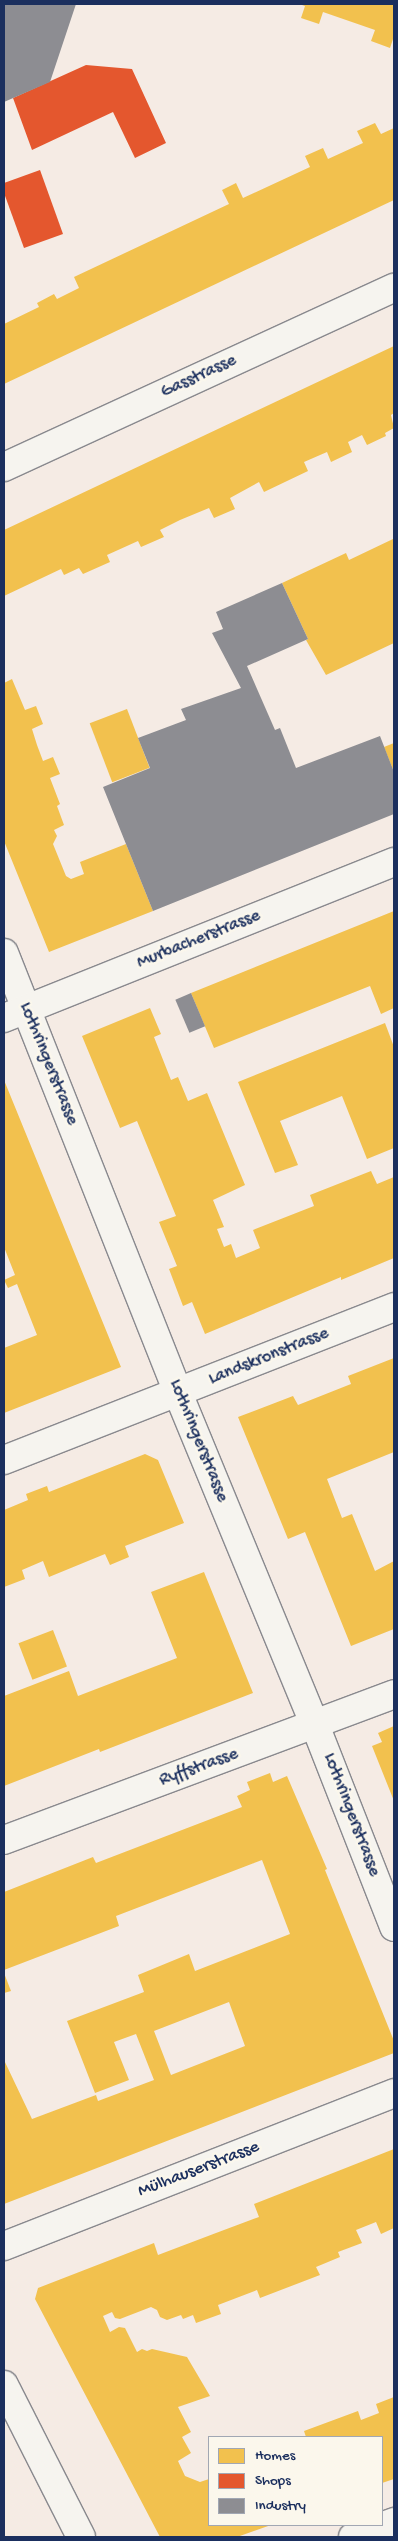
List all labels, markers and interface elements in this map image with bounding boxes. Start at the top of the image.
street label: Gasstrasse [158,350,240,404]
street label: Murbacherstrasse [134,905,264,975]
street label: Lothringerstrasse [14,999,82,1129]
street label: Landskronstrasse [206,1323,332,1391]
street label: Lothringerstrasse [164,1376,232,1506]
street label: Ryffstrasse [157,1744,241,1792]
street label: Lothringerstrasse [318,1750,384,1880]
street label: Mülhauserstrasse [135,2137,263,2203]
legend [208,2436,383,2526]
text: Homes [255,2447,295,2465]
text: Shops [255,2472,291,2490]
text: Industry [255,2497,306,2515]

